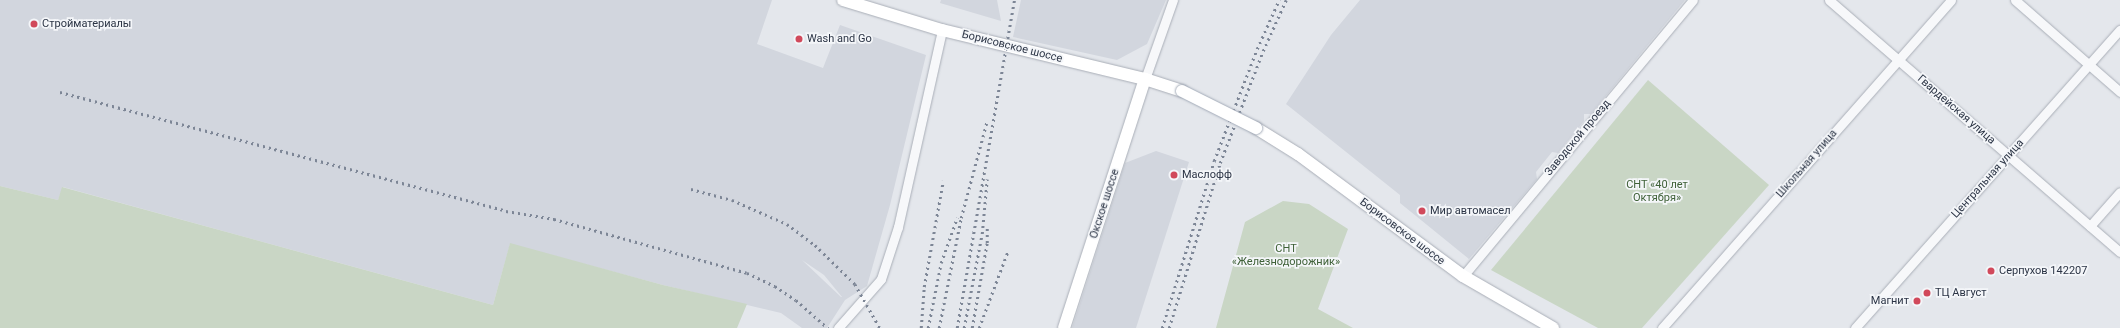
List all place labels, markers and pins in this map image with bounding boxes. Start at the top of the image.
place label: Стройматериалы [42,17,131,31]
marker: Стройматериалы [29,19,39,29]
place label: Wash and Go [807,32,872,46]
marker: Wash and Go [794,34,804,44]
place label: Маслофф [1182,168,1232,182]
marker: Маслофф [1169,170,1179,180]
place label: Мир автомасел [1430,204,1510,218]
marker: Мир автомасел [1417,206,1427,216]
place label: Серпухов 142207 [1999,264,2087,278]
marker: Серпухов 142207 [1986,266,1996,276]
place label: ТЦ Август [1935,286,1987,300]
marker: ТЦ Август [1922,288,1932,298]
place label: Магнит [1871,294,1909,308]
marker: Магнит [1912,296,1922,306]

